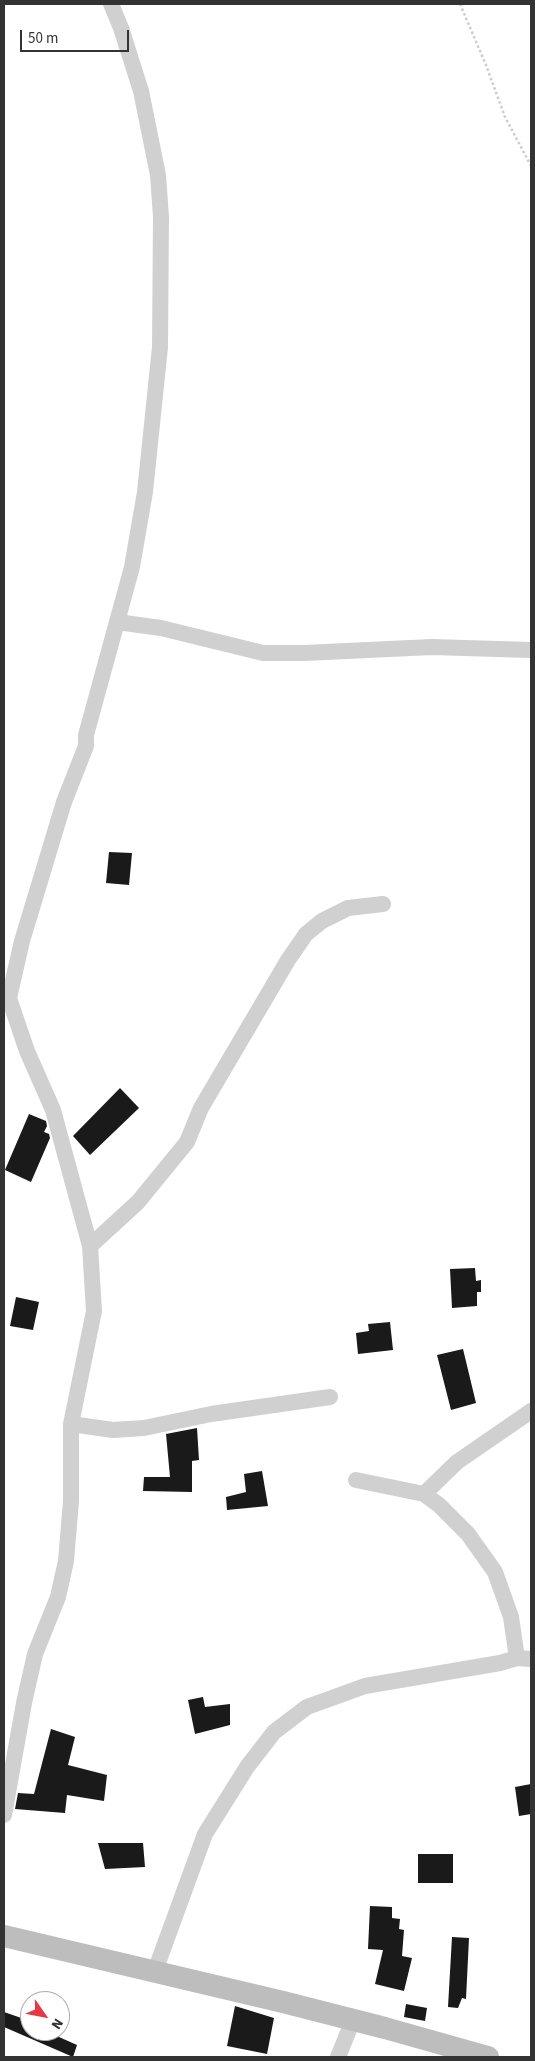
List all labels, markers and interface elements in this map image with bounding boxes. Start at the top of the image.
scale bar [22,20,131,52]
text: 50 m [28,28,58,49]
north arrow [20,1991,70,2041]
text: N [46,2014,68,2033]

